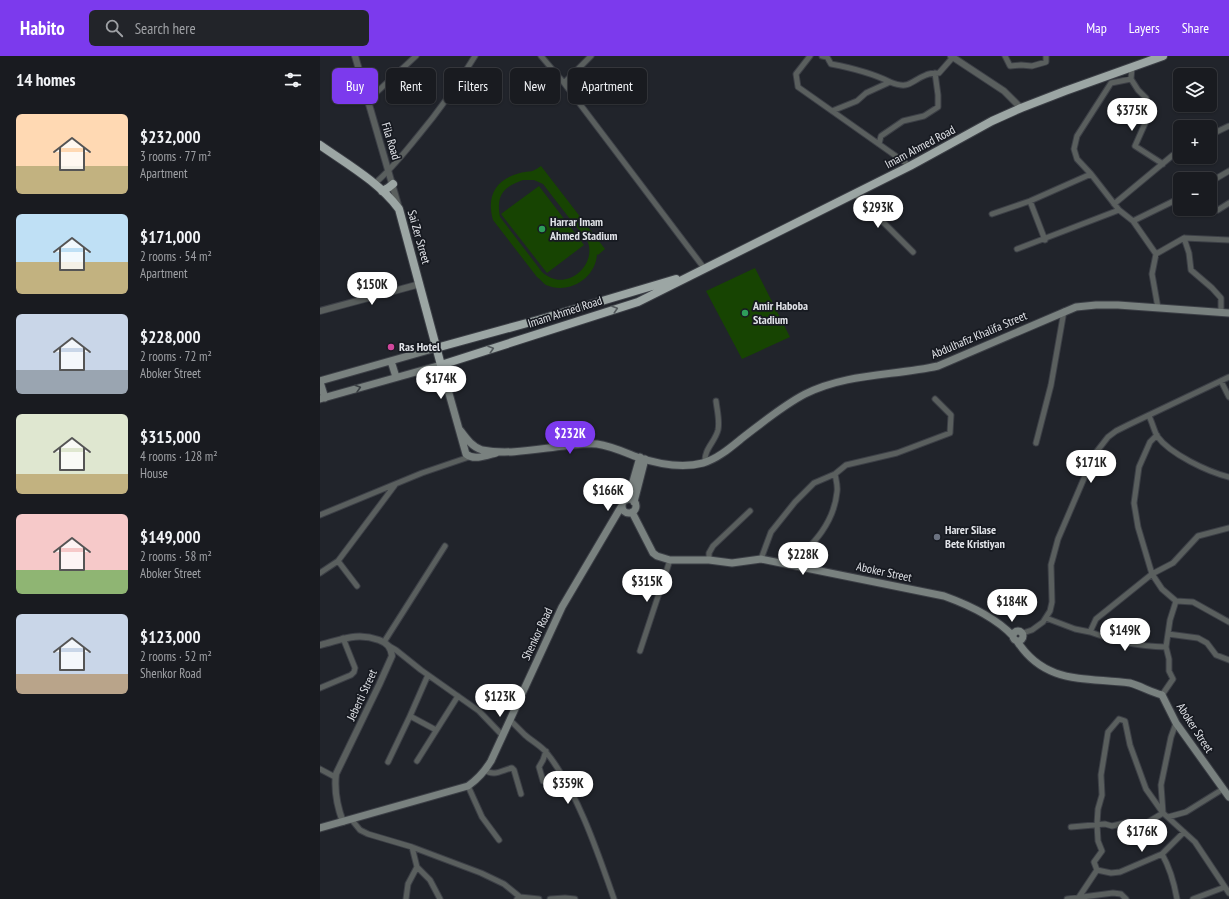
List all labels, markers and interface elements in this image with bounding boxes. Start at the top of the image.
search box [89,10,369,46]
text: Habito [20,16,65,40]
icon: search [103,17,125,39]
text: Search here [135,19,196,38]
text: Map [1086,19,1107,37]
text: Layers [1129,19,1160,37]
text: Share [1182,19,1209,37]
chip: Buy [332,68,378,104]
chip: Rent [386,68,436,104]
chip: Filters [444,68,502,104]
chip: New [510,68,560,104]
chip: Apartment [568,68,647,104]
map controls [1173,68,1217,216]
button: layers [1173,68,1217,112]
text: 14 homes [16,69,75,91]
icon: filters [282,69,304,91]
pin: $375K [1104,98,1160,132]
text: $375K [1116,102,1148,119]
street label: Fila Road [379,120,404,161]
button: + [1173,120,1217,164]
street label: Imam Ahmed Road [882,122,957,171]
text: $232,000 [140,126,201,148]
icon: home [48,130,96,178]
text: 3 rooms · 77 m² [140,148,211,165]
text: Apartment [140,165,188,182]
button: − [1173,172,1217,216]
pin: $293K [850,195,906,229]
text: $293K [862,199,894,216]
street label: Sai Zer Street [405,208,435,266]
place label: Harrar Imam Ahmed Stadium [549,214,617,243]
marker: Harrar Imam Ahmed Stadium [537,224,547,234]
text: $171,000 [140,226,201,248]
icon: home [48,230,96,278]
text: 2 rooms · 54 m² [140,248,212,265]
text: Apartment [140,265,188,282]
pin: $150K [344,272,400,306]
text: $150K [356,276,388,293]
street label: Imam Ahmed Road [526,292,604,331]
place label: Amir Haboba Stadium [752,298,808,327]
one-way arrow [611,305,618,314]
street label: Abdulhafiz Khalifa Street [929,307,1030,361]
marker: Amir Haboba Stadium [740,308,750,318]
text: $228,000 [140,326,201,348]
icon: home [48,330,96,378]
place label: Ras Hotel [399,339,440,354]
marker: Ras Hotel [386,342,396,352]
one-way arrow [487,345,494,354]
text: 2 rooms · 72 m² [140,348,212,365]
text: Aboker Street [140,365,201,382]
pin: $174K [413,366,469,400]
text: $174K [425,370,457,387]
one-way arrow [354,384,361,393]
pin: $232K [542,421,598,455]
text: $232K [554,425,586,442]
text: $315,000 [140,426,201,448]
icon: home [48,430,96,478]
text: 4 rooms · 128 m² [140,448,218,465]
pin: $171K [1063,450,1119,484]
text: $171K [1075,454,1107,471]
text: House [140,465,168,482]
pin: $166K [580,478,636,512]
text: $166K [592,482,624,499]
place label: Harer Silase Bete Kristiyan [945,522,1005,551]
text: $149,000 [140,526,201,548]
icon: home [48,530,96,578]
marker: Harer Silase Bete Kristiyan [932,532,942,542]
pin: $228K [775,542,831,576]
text: $228K [787,546,819,563]
text: 2 rooms · 58 m² [140,548,212,565]
street label: Aboker Street [855,558,914,585]
text: Aboker Street [140,565,201,582]
pin: $315K [619,569,675,603]
text: $315K [631,573,663,590]
pin: $184K [984,589,1040,623]
text: $184K [996,593,1028,610]
street label: Shenkor Road [518,605,555,663]
pin: $149K [1097,618,1153,652]
text: $149K [1109,622,1141,639]
text: $123,000 [140,626,201,648]
icon: home [48,630,96,678]
text: 2 rooms · 52 m² [140,648,212,665]
text: Shenkor Road [140,665,201,682]
street label: Jeberti Street [343,666,380,724]
pin: $123K [472,684,528,718]
text: $123K [484,688,516,705]
street label: Aboker Street [1174,700,1217,756]
pin: $359K [540,771,596,805]
text: $359K [552,775,584,792]
pin: $176K [1114,819,1170,853]
text: $176K [1126,823,1158,840]

